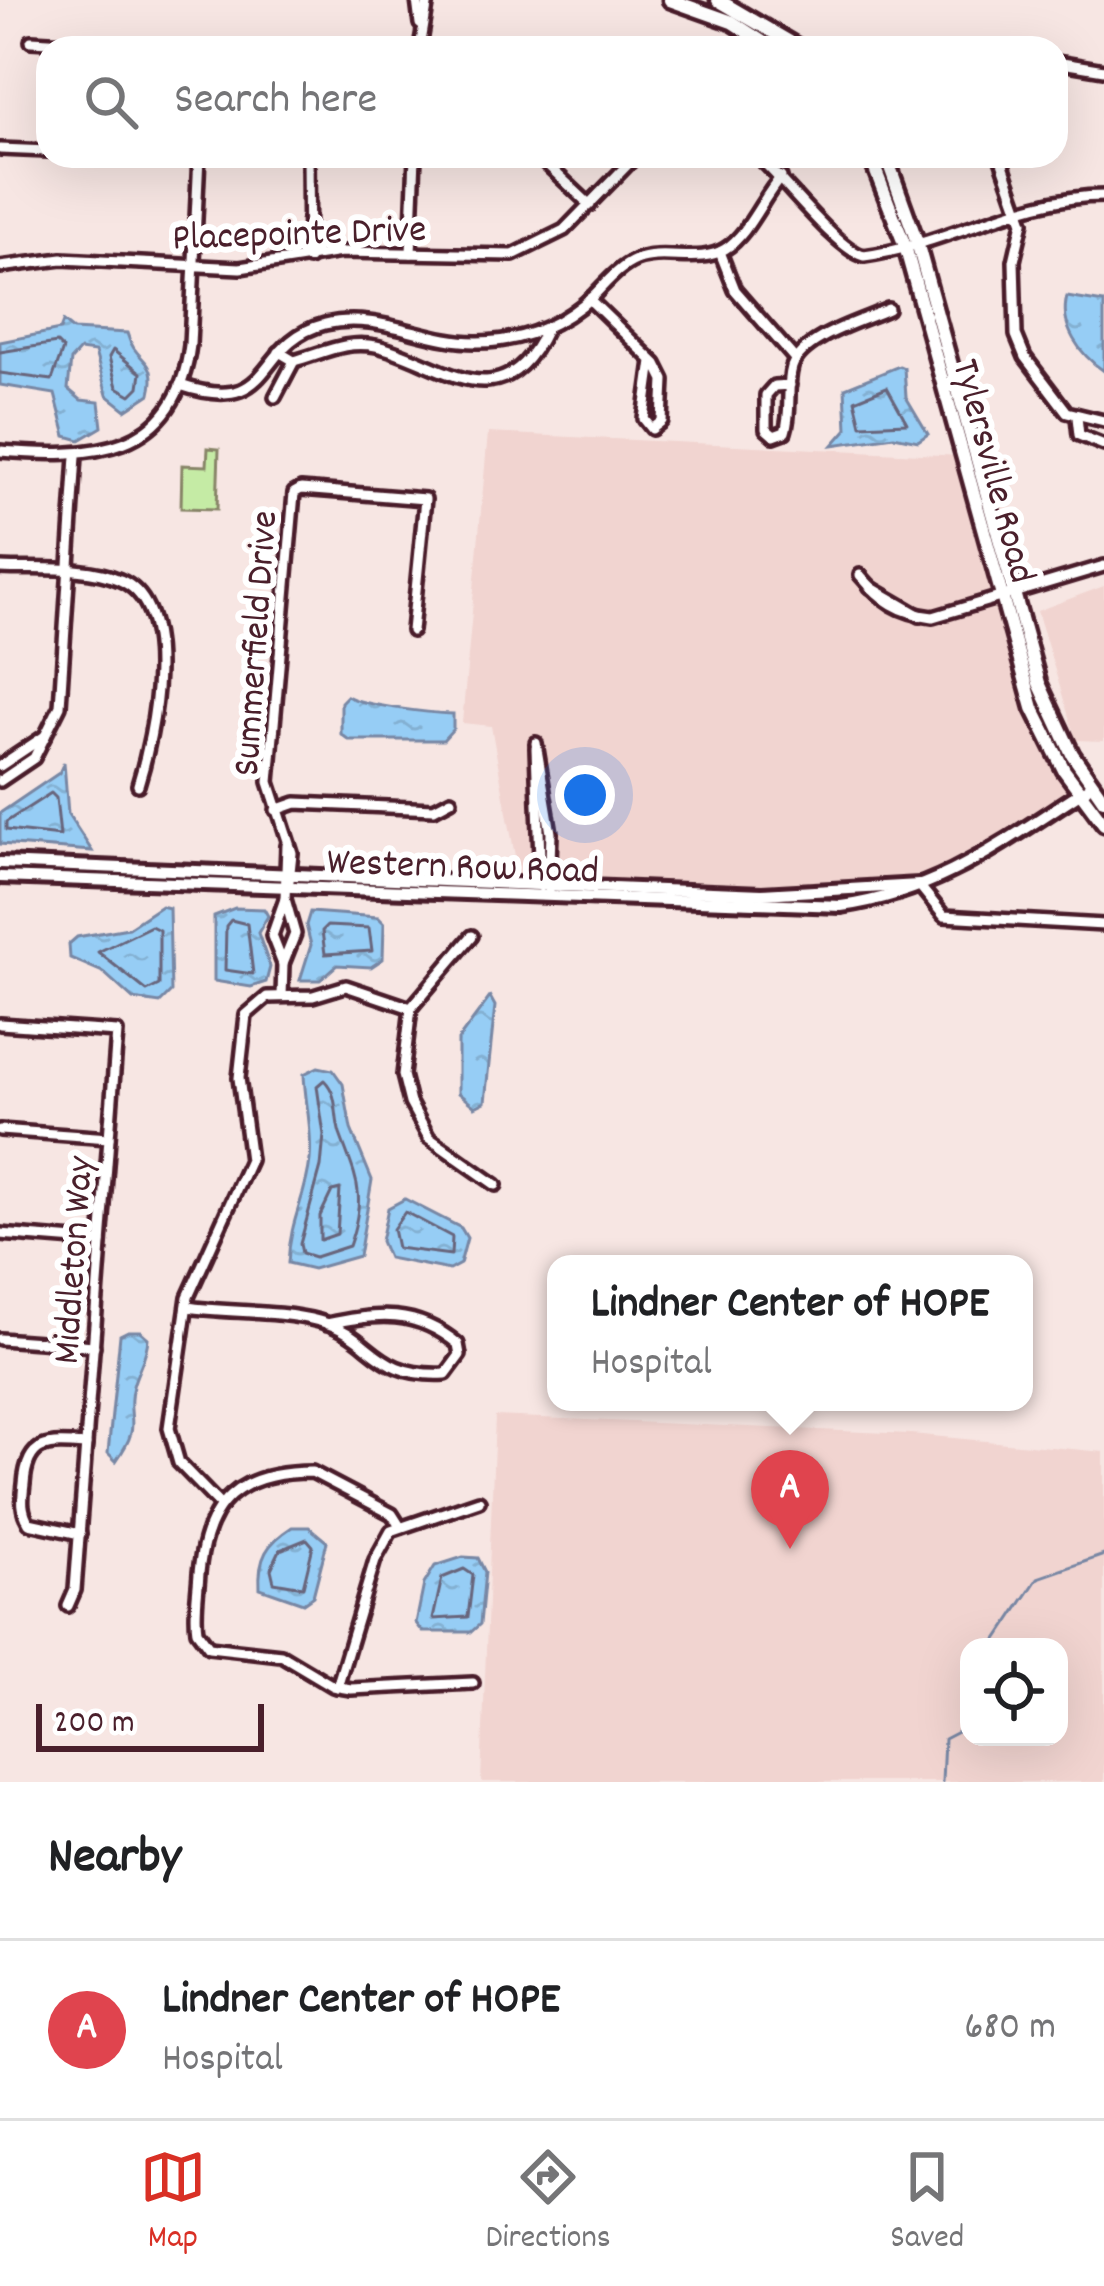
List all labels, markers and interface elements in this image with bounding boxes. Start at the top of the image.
search box [36,36,1068,168]
icon: search [78,69,144,135]
text: Search here [174,70,377,134]
street label: Placepointe Drive [171,205,427,268]
street label: Tylersville Road [934,354,1047,590]
street label: Summerfield Drive [222,509,295,778]
your location [555,765,615,825]
street label: Western Row Road [326,837,600,902]
street label: Middleton Way [42,1153,111,1366]
popup [547,1255,1033,1411]
text: Lindner Center of HOPE [591,1274,989,1338]
text: Hospital [591,1338,712,1393]
pin: A [751,1450,829,1549]
map controls [960,1638,1068,1746]
button: locate [960,1638,1068,1746]
scale bar [36,1698,264,1751]
text: 200 m [54,1701,135,1748]
text: Nearby [48,1824,181,1896]
text: Lindner Center of HOPE [162,1970,560,2034]
text: A [76,2002,98,2057]
text: 680 m [964,2002,1056,2057]
text: Hospital [162,2034,283,2089]
tab: Map [140,2144,206,2263]
tab: Directions [486,2144,611,2263]
tab: Saved [890,2144,964,2263]

